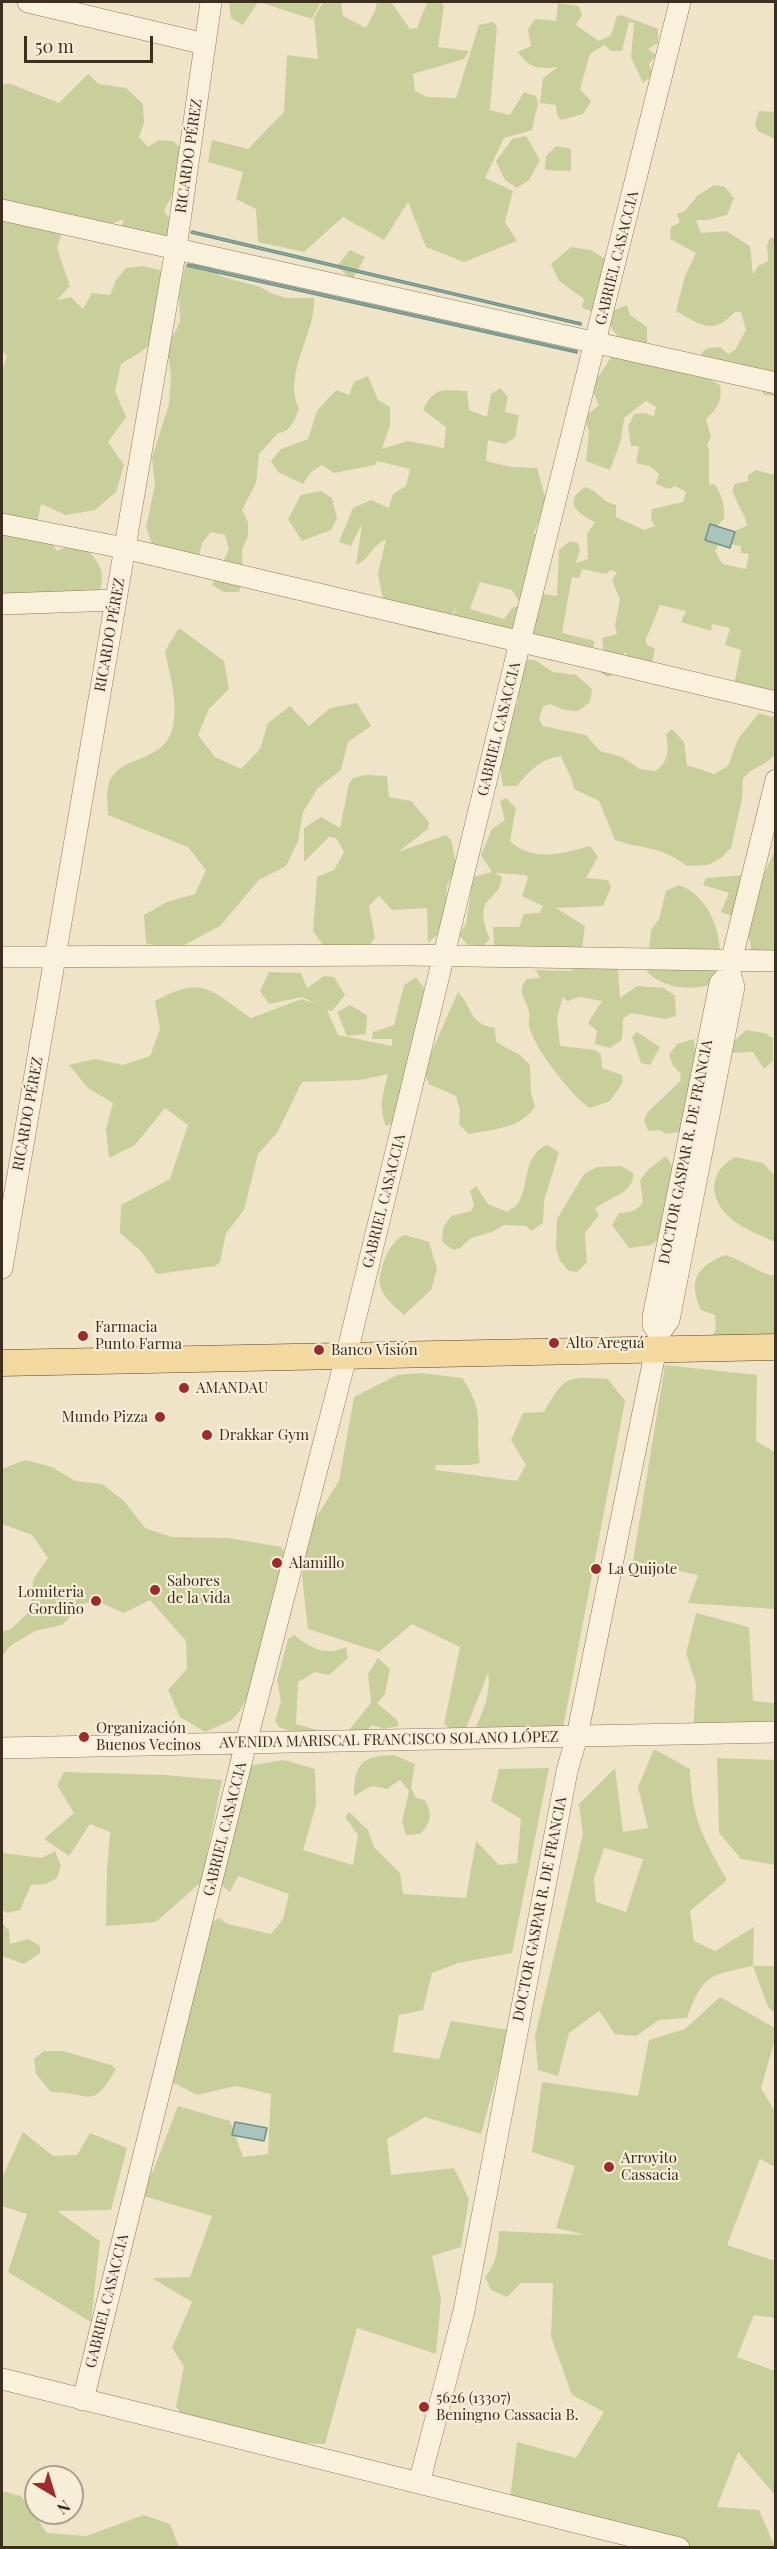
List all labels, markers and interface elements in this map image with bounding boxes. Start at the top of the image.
scale bar [27,24,156,62]
text: 50 m [35,34,74,58]
street label: RICARDO PÉREZ [172,98,206,214]
street label: GABRIEL CASACCIA [592,189,642,327]
street label: RICARDO PÉREZ [91,577,129,693]
street label: GABRIEL CASACCIA [474,660,524,798]
street label: DOCTOR GASPAR R. DE FRANCIA [655,1038,717,1266]
street label: RICARDO PÉREZ [9,1056,47,1172]
street label: GABRIEL CASACCIA [359,1132,409,1270]
place label: Farmacia Punto Farma [95,1318,182,1353]
marker: Farmacia Punto Farma [76,1329,90,1343]
place label: Alto Areguá [566,1334,645,1352]
marker: Alto Areguá [547,1336,561,1350]
place label: Banco Visión [331,1341,418,1359]
marker: Banco Visión [312,1343,326,1357]
place label: AMANDAU [196,1379,268,1397]
marker: AMANDAU [177,1381,191,1395]
place label: Mundo Pizza [62,1408,148,1426]
marker: Mundo Pizza [153,1410,167,1424]
place label: Drakkar Gym [219,1426,309,1444]
marker: Drakkar Gym [200,1428,214,1442]
place label: Alamillo [289,1554,345,1572]
marker: Alamillo [270,1556,284,1570]
place label: La Quijote [608,1560,677,1578]
marker: La Quijote [589,1562,603,1576]
place label: Sabores de la vida [167,1572,230,1607]
place label: Lomiteria Gordiño [18,1583,84,1618]
marker: Sabores de la vida [148,1583,162,1597]
marker: Lomiteria Gordiño [89,1594,103,1608]
place label: Organización Buenos Vecinos [96,1719,201,1754]
street label: AVENIDA MARISCAL FRANCISCO SOLANO LÓPEZ [219,1728,559,1752]
marker: Organización Buenos Vecinos [77,1730,91,1744]
street label: GABRIEL CASACCIA [200,1760,250,1898]
street label: DOCTOR GASPAR R. DE FRANCIA [509,1795,571,2023]
place label: Arroyito Cassacia [621,2149,679,2184]
marker: Arroyito Cassacia [602,2160,616,2174]
street label: GABRIEL CASACCIA [82,2232,132,2370]
place label: 5626 (13307) Beningno Cassacia B. [436,2389,579,2424]
marker: 5626 (13307) Beningno Cassacia B. [417,2400,431,2414]
north arrow [24,2465,84,2525]
text: N [53,2496,75,2520]

